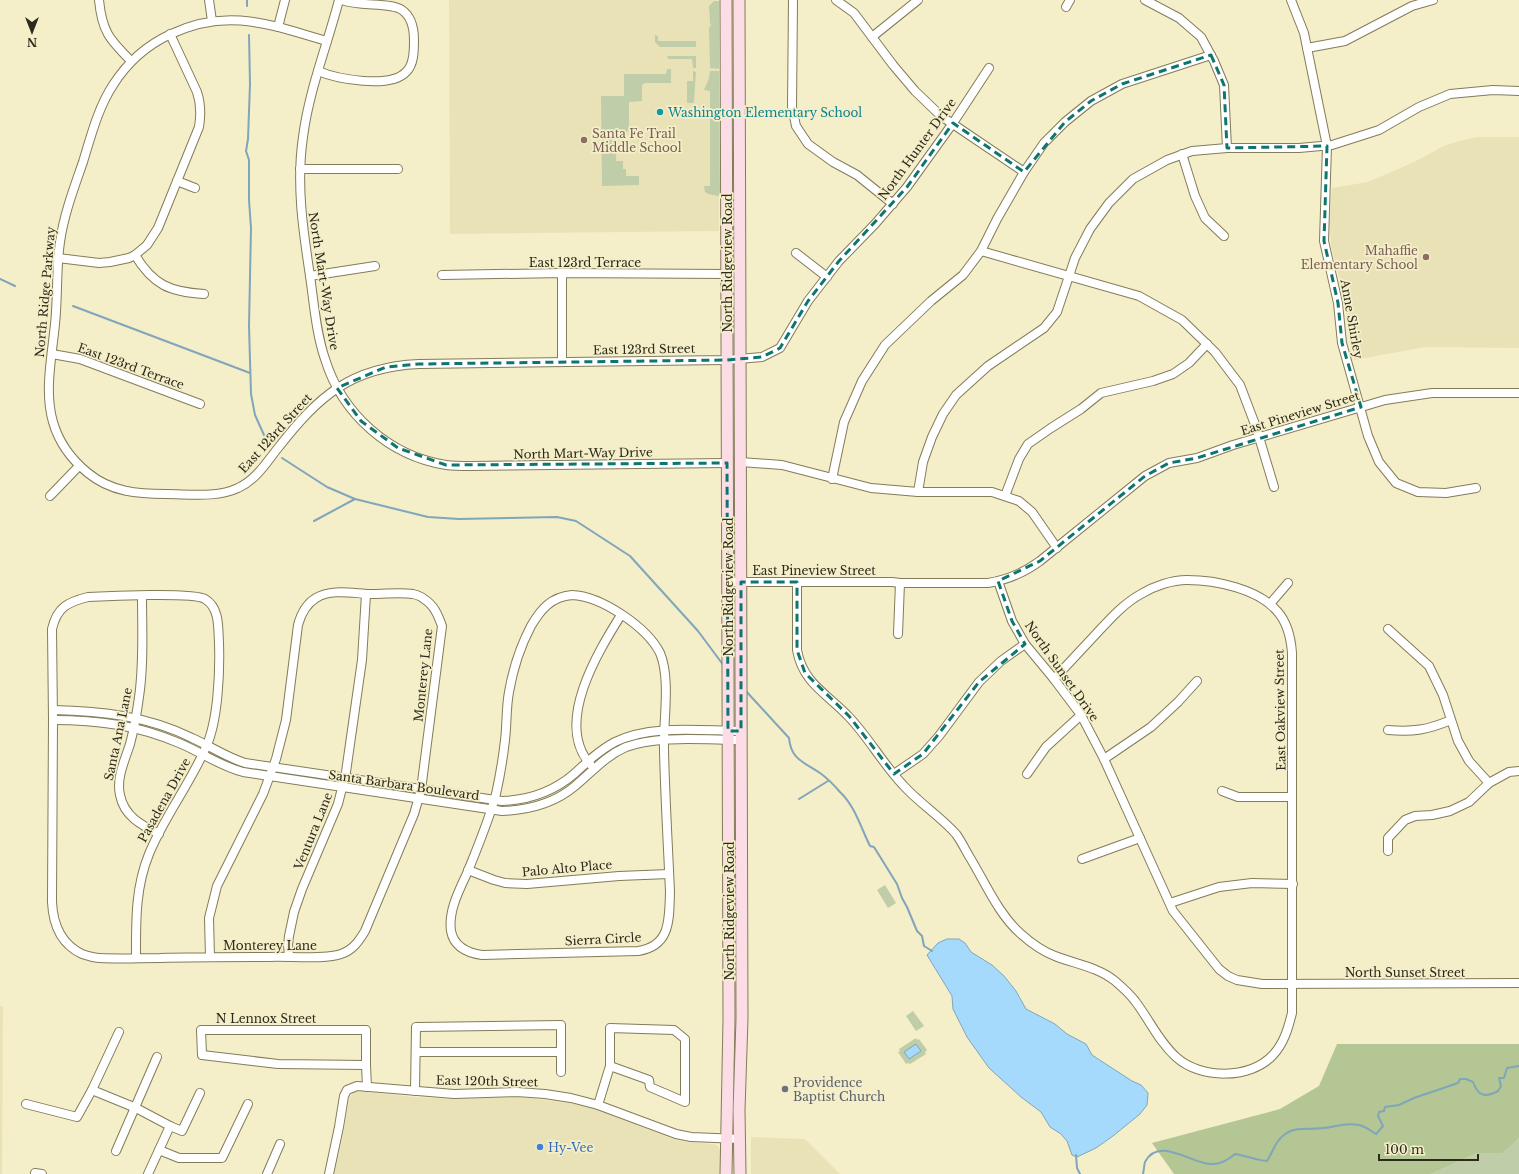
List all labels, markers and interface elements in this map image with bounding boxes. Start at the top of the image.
north arrow [12,12,52,52]
text: N [26,35,37,49]
street label: North Hunter Drive [875,95,959,203]
place label: Washington Elementary School [667,105,862,120]
marker: Washington Elementary School [655,107,665,117]
place label: Santa Fe Trail Middle School [592,126,682,155]
marker: Santa Fe Trail Middle School [579,135,589,145]
street label: North Ridgeview Road [720,193,735,333]
street label: North Mart-Way Drive [306,211,342,351]
street label: North Ridge Parkway [32,226,58,358]
place label: Mahaffie Elementary School [1301,243,1418,272]
marker: Mahaffie Elementary School [1421,252,1431,262]
street label: East 123rd Terrace [529,255,641,270]
street label: Anne Shirley [1337,277,1366,360]
street label: East 123rd Terrace [76,340,186,392]
street label: East 123rd Street [593,341,696,357]
street label: East Pineview Street [1239,388,1362,438]
street label: East 123rd Street [235,390,315,476]
street label: North Mart-Way Drive [513,444,653,462]
street label: North Ridgeview Road [721,517,736,657]
street label: East Pineview Street [752,563,876,578]
street label: North Sunset Drive [1022,618,1102,724]
street label: Monterey Lane [411,627,435,722]
street label: East Oakview Street [1271,649,1289,771]
street label: Santa Ana Lane [101,686,135,782]
street label: Pasadena Drive [135,755,193,845]
street label: Santa Barbara Boulevard [328,767,480,803]
street label: Ventura Lane [290,790,335,873]
street label: North Ridgeview Road [722,841,737,981]
street label: Palo Alto Place [521,857,613,879]
street label: Sierra Circle [564,929,642,948]
street label: Monterey Lane [223,938,317,953]
street label: North Sunset Street [1345,965,1466,980]
street label: N Lennox Street [216,1011,317,1026]
street label: East 120th Street [436,1073,539,1089]
place label: Providence Baptist Church [793,1075,885,1104]
marker: Providence Baptist Church [780,1084,790,1094]
scale bar [1379,1136,1478,1162]
place label: Hy-Vee [548,1140,593,1155]
marker: Hy-Vee [535,1142,545,1152]
text: 100 m [1385,1142,1424,1157]

